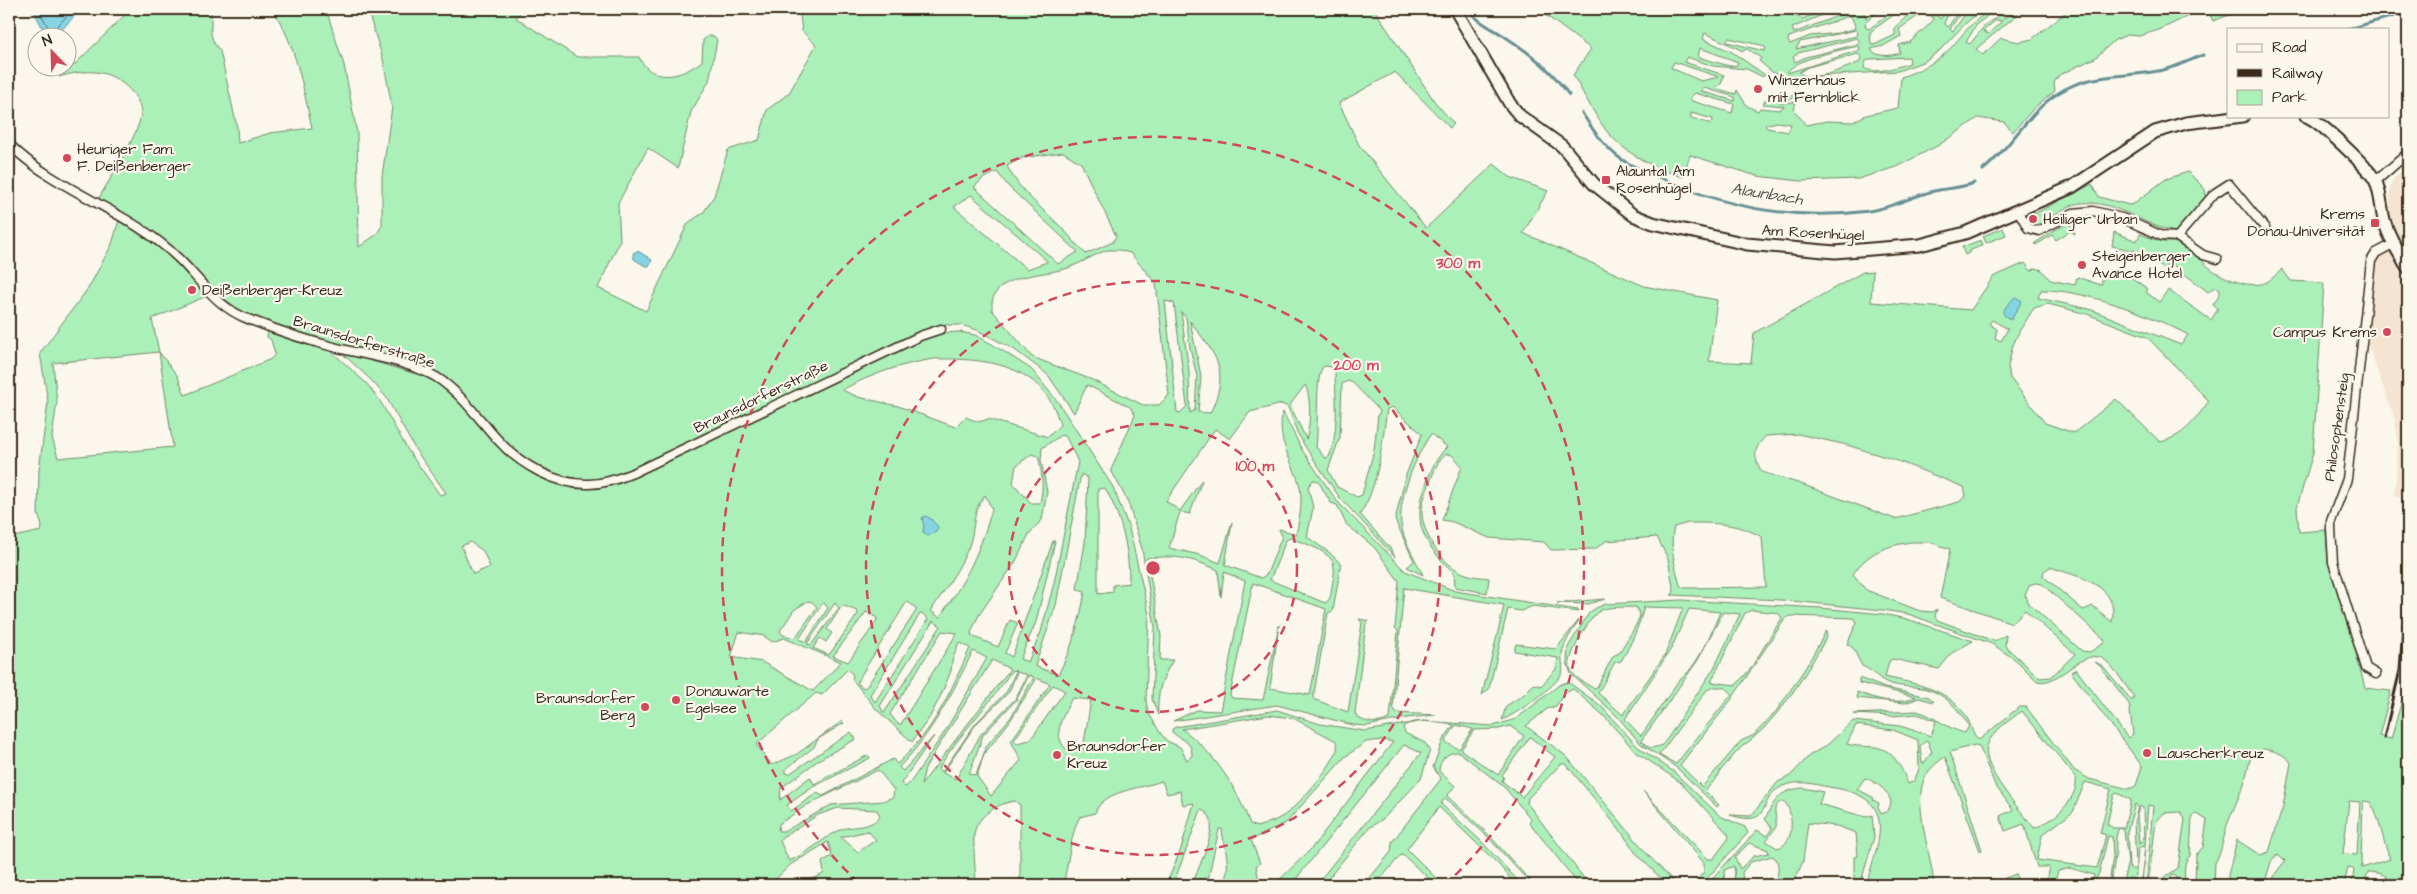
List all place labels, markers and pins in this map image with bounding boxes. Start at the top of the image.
place label: Winzerhaus mit Fernblick [1768,70,1860,108]
marker: Winzerhaus mit Fernblick [1752,83,1764,95]
place label: Heuriger Fam. F. Deißenberger [77,139,191,178]
marker: Heuriger Fam. F. Deißenberger [61,152,73,164]
place label: Alauntal Am Rosenhügel [1616,161,1694,200]
marker: Alauntal Am Rosenhügel [1600,174,1612,186]
place label: Krems Donau-Universität [2248,204,2365,242]
place label: Heiliger Urban [2043,209,2138,231]
marker: Heiliger Urban [2027,213,2039,225]
marker: Krems Donau-Universität [2369,217,2381,229]
place label: Steigenberger Avance Hotel [2092,246,2190,284]
marker: Steigenberger Avance Hotel [2076,259,2088,271]
place label: Deißenberger-Kreuz [202,280,343,302]
marker: Deißenberger-Kreuz [186,284,198,296]
place label: Campus Krems [2273,322,2377,343]
marker: Campus Krems [2381,326,2393,338]
centre of rings [1144,559,1162,577]
place label: Donauwarte Egelsee [686,681,769,720]
place label: Braunsdorfer Berg [536,688,635,727]
marker: Donauwarte Egelsee [670,694,682,706]
marker: Braunsdorfer Berg [639,701,651,713]
place label: Braunsdorfer Kreuz [1067,736,1166,774]
place label: Lauscherkreuz [2157,743,2265,764]
marker: Lauscherkreuz [2141,747,2153,759]
marker: Braunsdorfer Kreuz [1051,749,1063,761]

